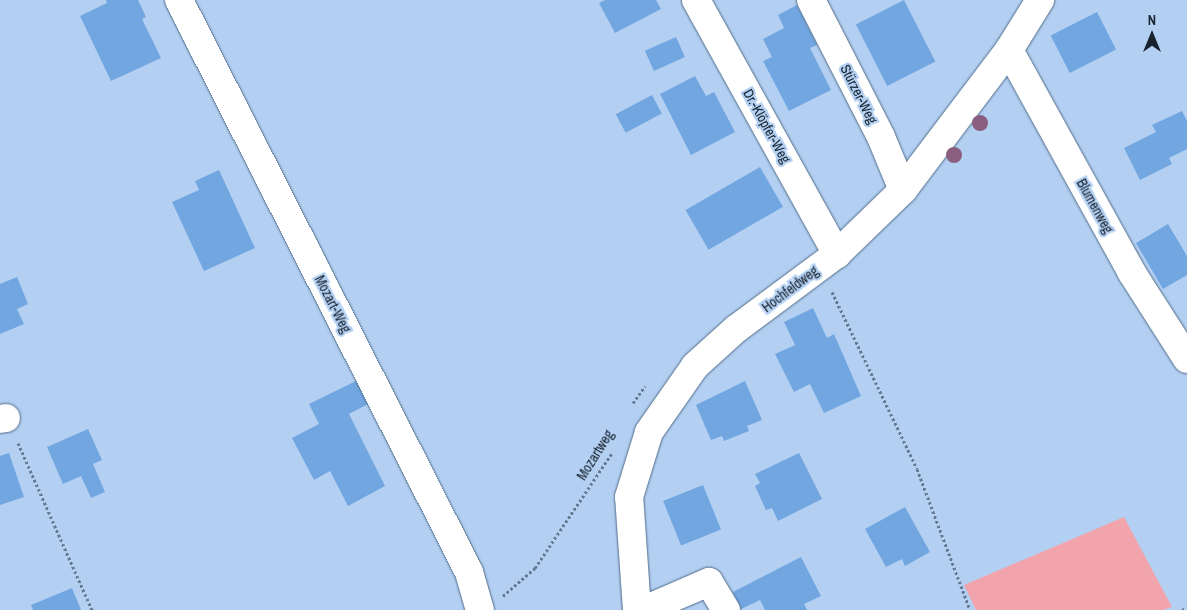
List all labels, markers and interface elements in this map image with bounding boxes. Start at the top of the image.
north arrow [1127,10,1177,60]
text: N [1148,11,1156,29]
street label: Stürzer-Weg [837,62,881,126]
street label: Dr.-Klöpfer-Weg [740,86,794,166]
street label: Blumenweg [1073,176,1117,236]
street label: Hochfeldweg [758,262,822,316]
street label: Mozart-Weg [311,272,355,336]
street label: Mozartweg [573,427,617,483]

